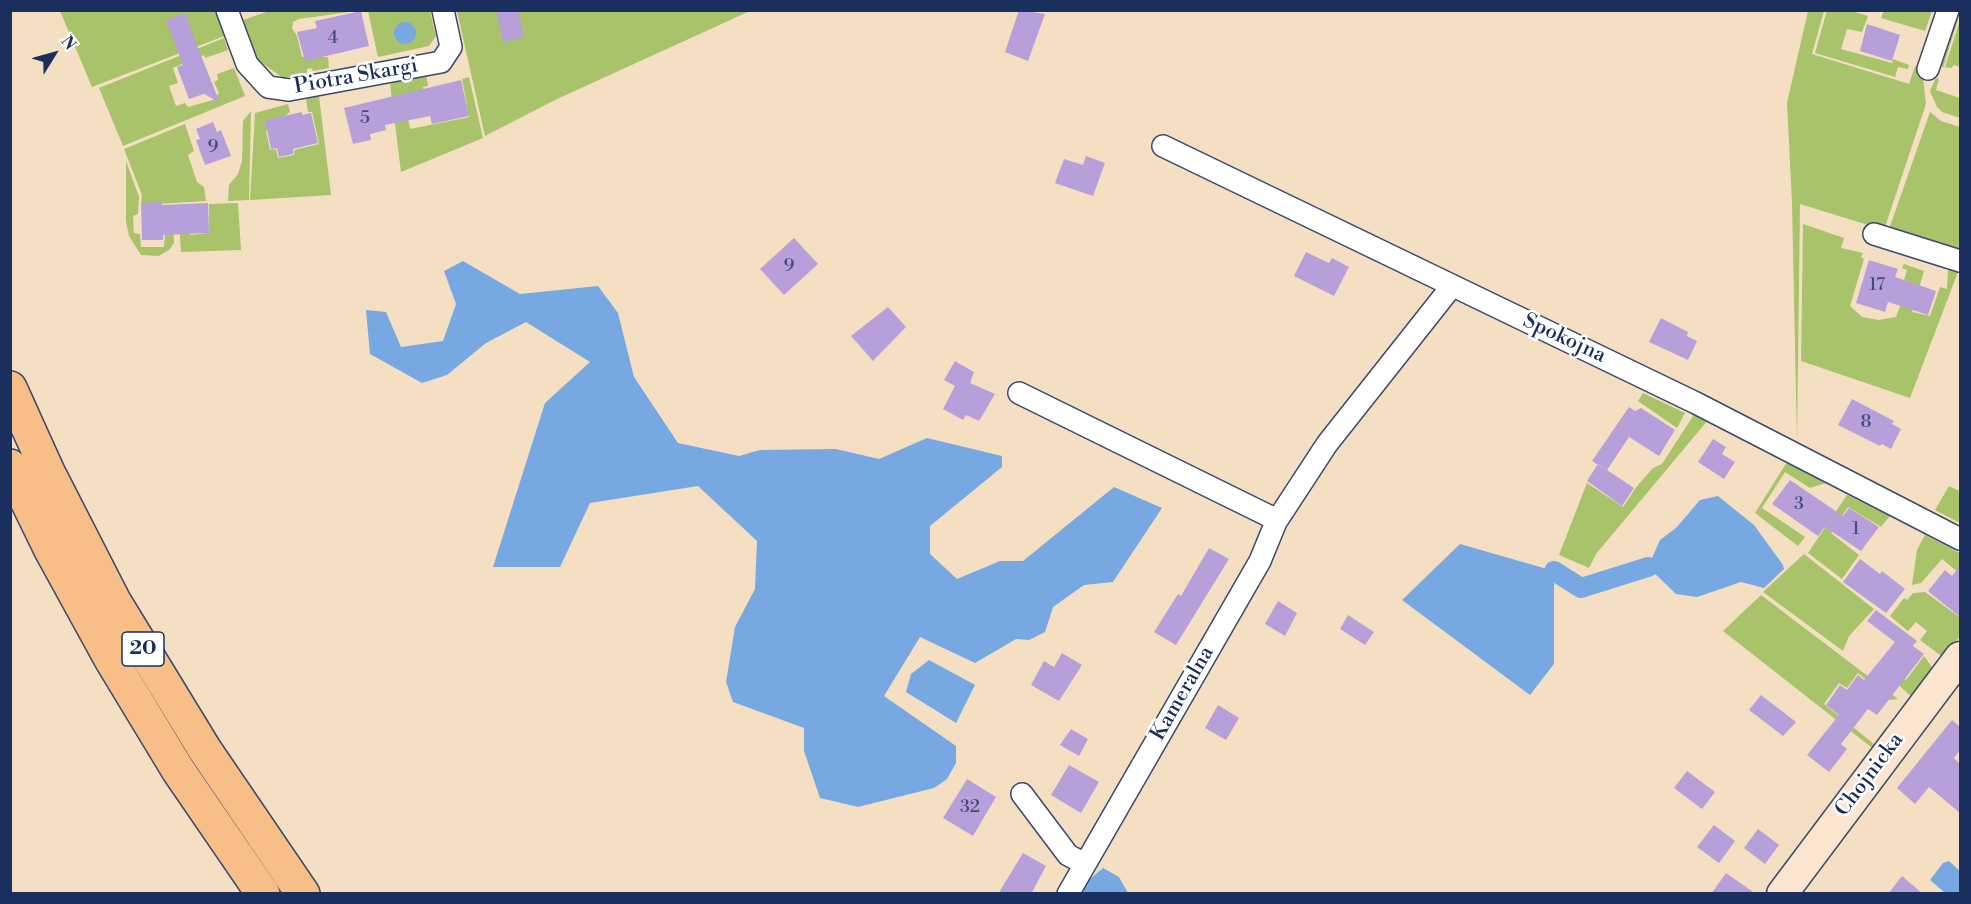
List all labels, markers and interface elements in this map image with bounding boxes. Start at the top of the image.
north arrow [24,24,84,84]
house number: 4 [328,28,338,50]
text: N [57,32,80,54]
street label: Piotra Skargi [292,54,420,100]
house number: 5 [360,108,370,130]
house number: 9 [208,137,218,159]
house number: 9 [784,256,794,278]
house number: 17 [1869,275,1885,297]
street label: Spokojna [1519,309,1609,369]
house number: 8 [1860,412,1872,434]
house number: 3 [1794,494,1804,516]
house number: 1 [1852,519,1860,541]
road number: 20 [122,632,164,666]
street label: Kameralna [1146,642,1220,746]
street label: Chojnicka [1830,728,1910,822]
house number: 32 [960,797,980,819]

